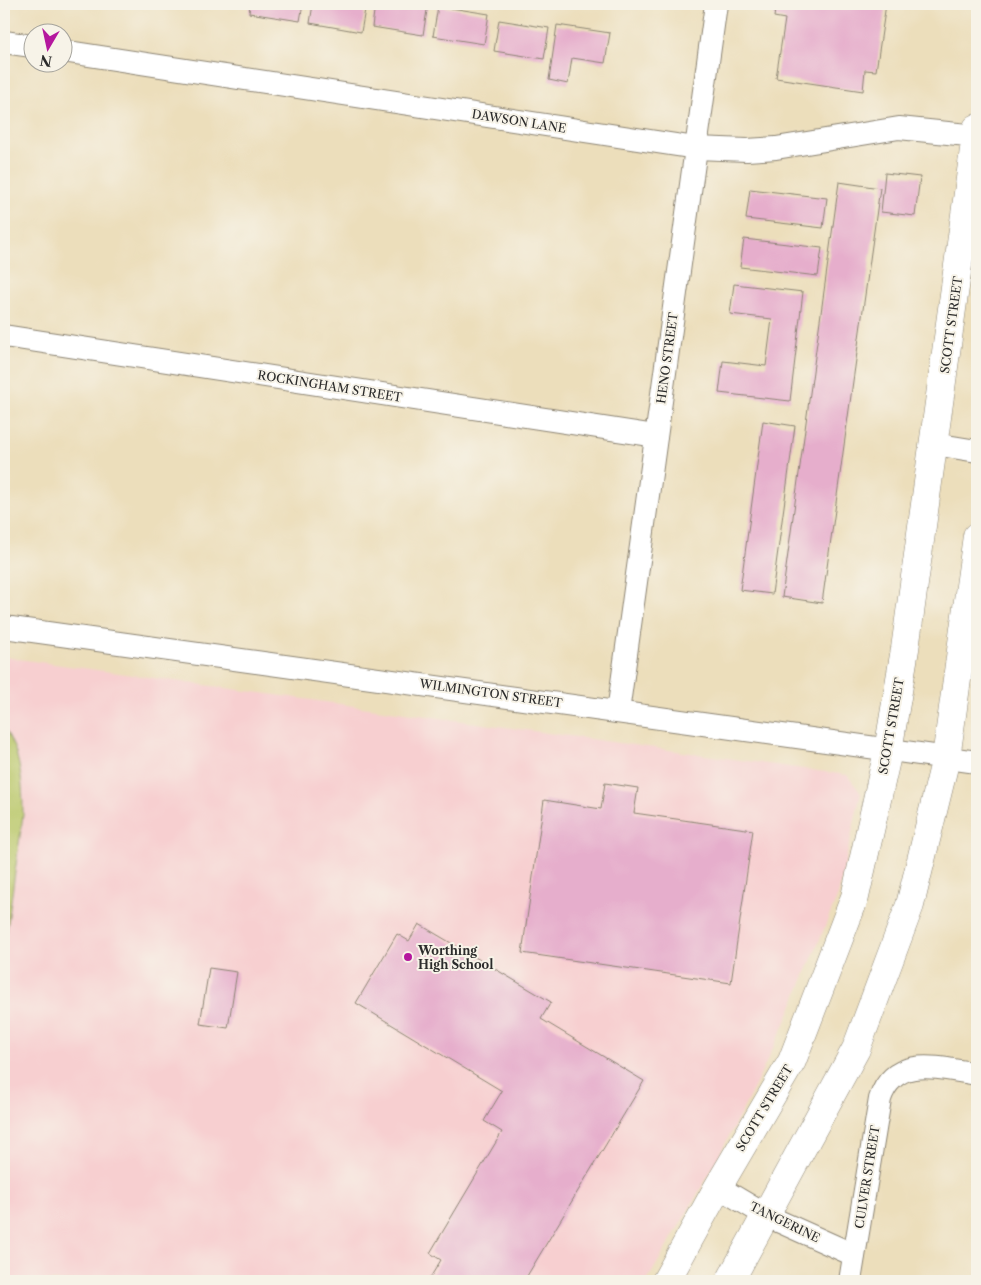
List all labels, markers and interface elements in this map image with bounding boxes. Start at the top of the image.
north arrow [22,22,72,72]
text: N [39,51,53,71]
street label: DAWSON LANE [471,106,567,136]
street label: SCOTT STREET [937,276,965,374]
street label: HENO STREET [653,311,681,405]
street label: ROCKINGHAM STREET [257,367,403,405]
street label: WILMINGTON STREET [418,675,563,710]
street label: SCOTT STREET [875,677,907,775]
place label: Worthing High School [417,943,493,972]
marker: Worthing High School [402,951,414,963]
street label: SCOTT STREET [732,1062,796,1154]
street label: CULVER STREET [851,1124,883,1230]
street label: TANGERINE [747,1199,823,1245]

